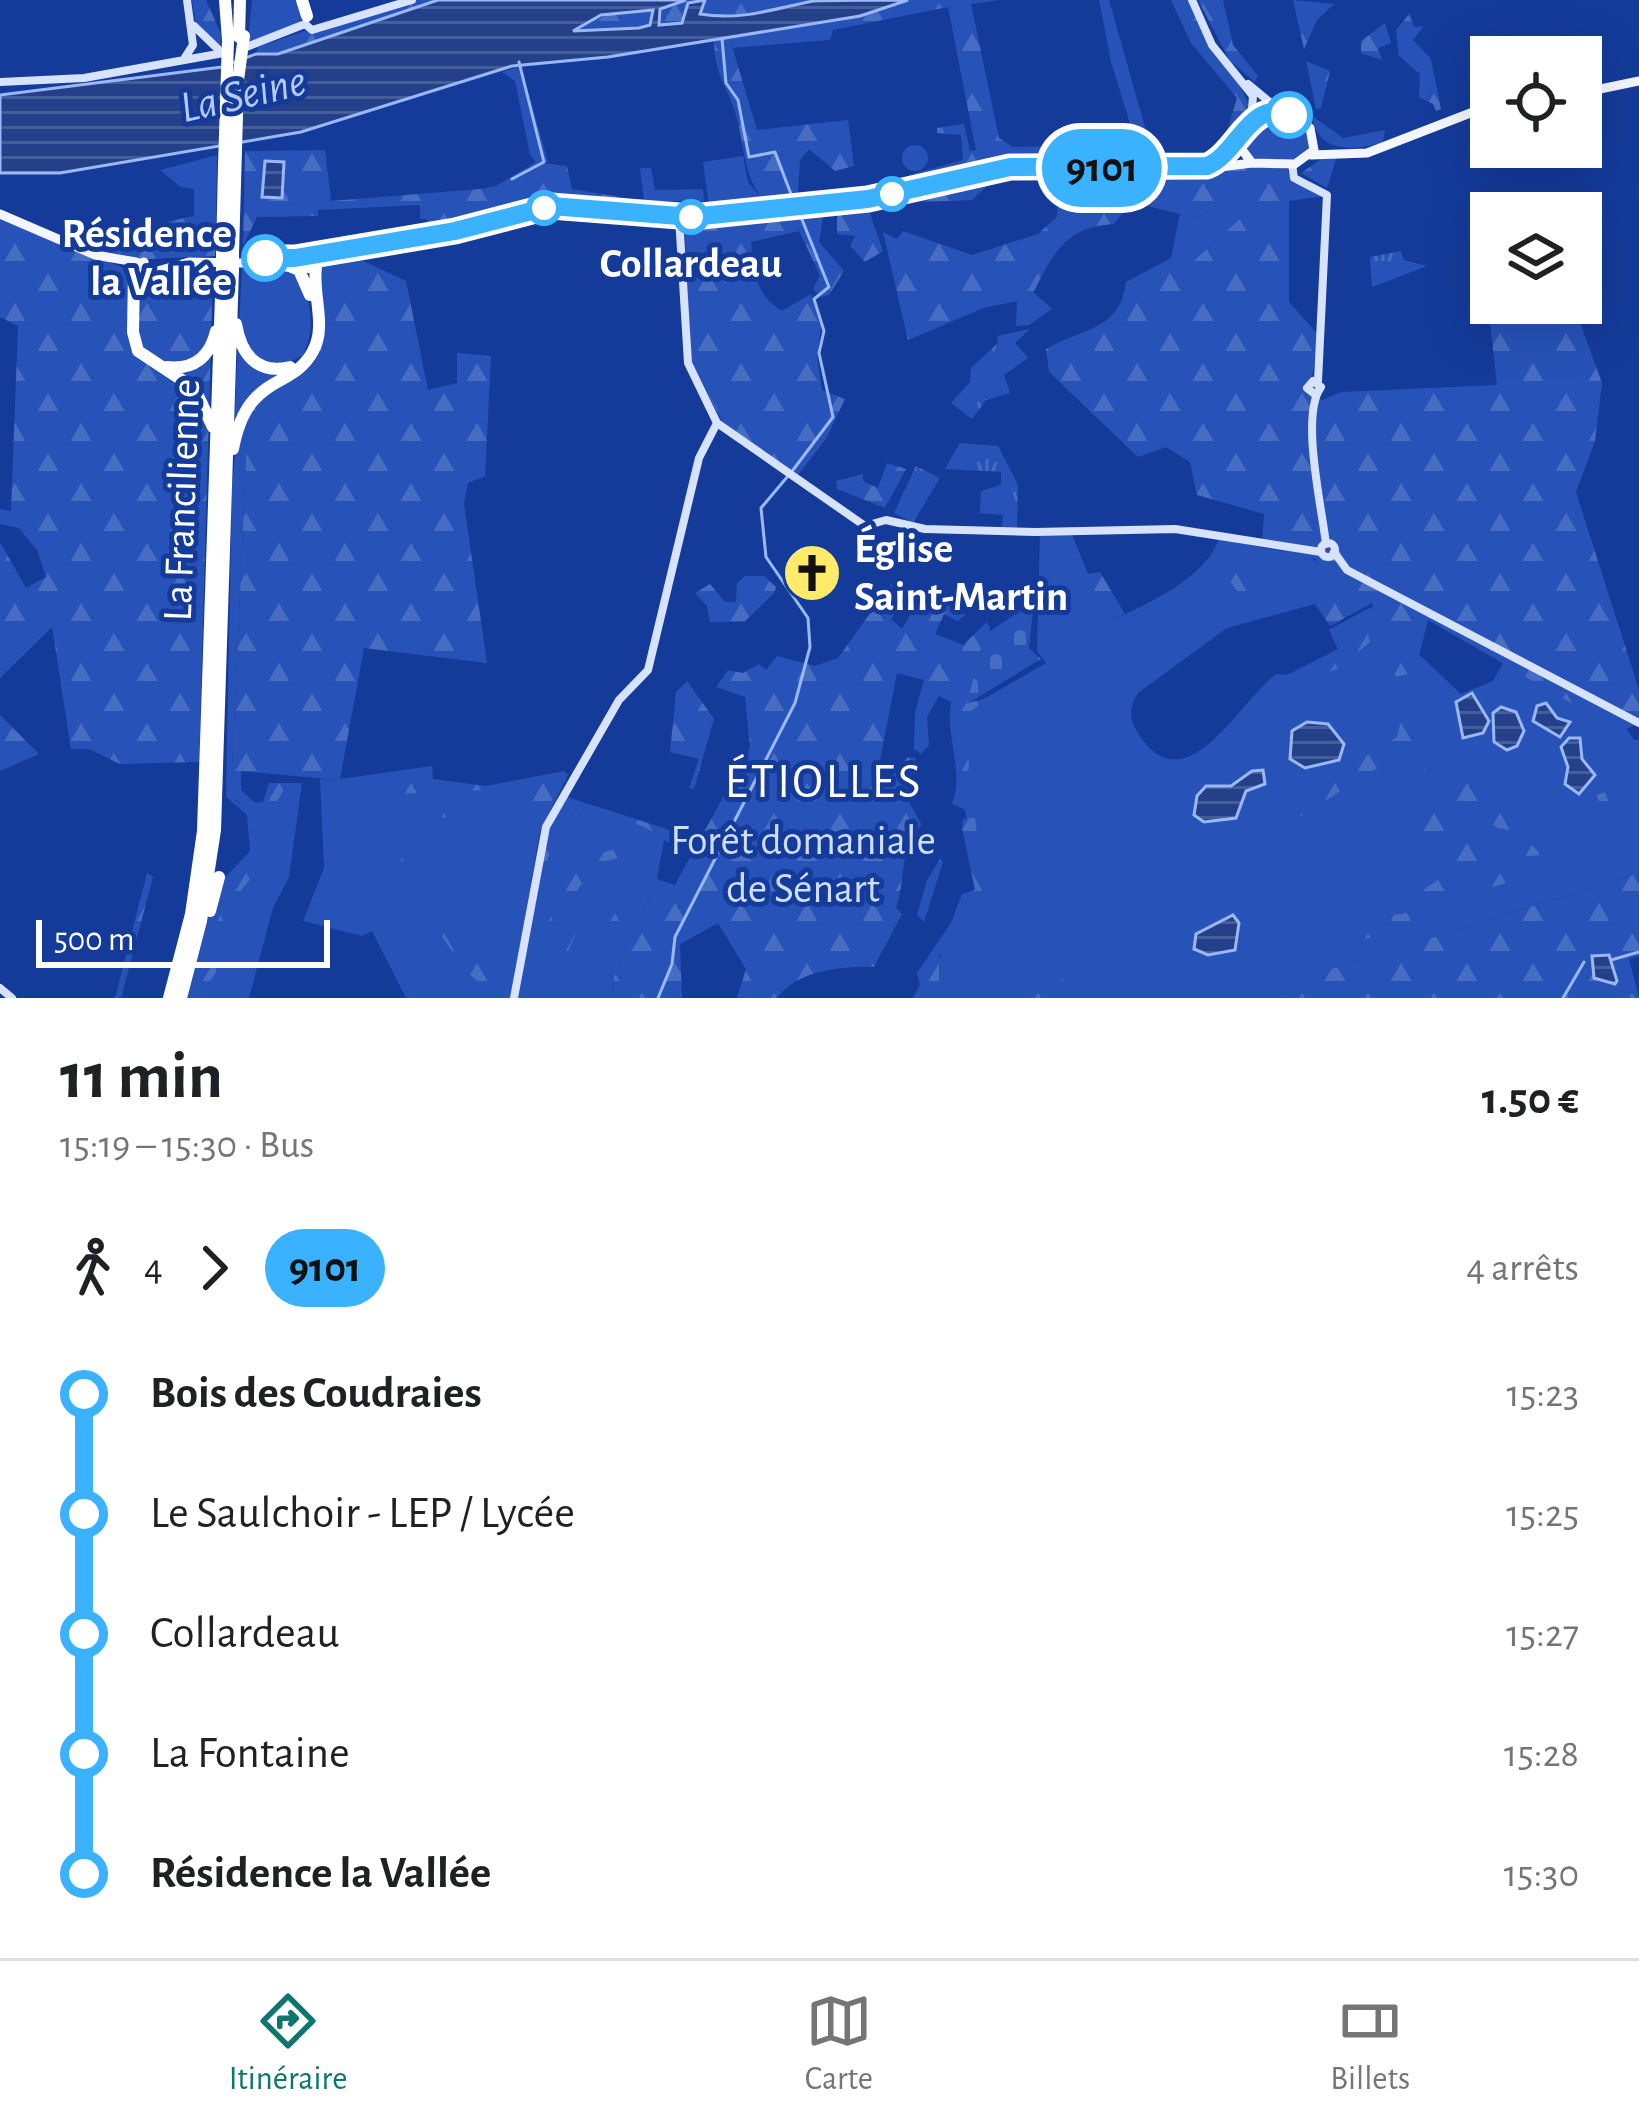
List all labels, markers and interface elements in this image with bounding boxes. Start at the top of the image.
map controls [1470,36,1602,324]
button: locate [1470,36,1602,168]
water label: La Seine [176,59,310,131]
unlabelled marker [1267,93,1311,137]
line badge: 9101 [1018,129,1186,207]
text: 9101 [1066,147,1138,189]
unlabelled marker [876,178,908,210]
unlabelled marker [528,192,560,224]
button: layers [1470,192,1602,324]
marker: Collardeau [675,201,707,233]
place label: Résidence la Vallée [62,213,232,303]
marker: Résidence la Vallée [243,236,287,280]
place label: Collardeau [600,243,782,285]
street label: La Francilienne [157,378,207,622]
place label: Église Saint-Martin [854,524,1068,618]
church icon: Église Saint-Martin [781,542,843,604]
district label: ÉTIOLLES [725,754,923,807]
park label: Forêt domaniale de Sénart [670,820,936,910]
scale bar [36,914,330,967]
text: 500 m [54,924,135,957]
text: 11 min [60,1044,223,1110]
text: 1.50 € [1482,1077,1579,1122]
text: 15:19 – 15:30 · Bus [60,1126,314,1165]
icon: walk [60,1235,126,1301]
icon: forward [181,1235,247,1301]
text: 9101 [289,1247,361,1289]
text: 4 [144,1249,163,1288]
text: 4 arrêts [1466,1249,1579,1288]
text: Bois des Coudraies [150,1371,482,1416]
text: 15:23 [1507,1375,1579,1414]
text: Le Saulchoir - LEP / Lycée [150,1491,575,1536]
text: 15:25 [1506,1495,1579,1534]
text: Collardeau [150,1611,339,1656]
text: 15:27 [1506,1615,1579,1654]
text: La Fontaine [150,1731,350,1776]
text: 15:28 [1504,1735,1579,1774]
text: Résidence la Vallée [150,1851,491,1896]
text: 15:30 [1504,1855,1579,1894]
tab: Itinéraire [229,1988,347,2100]
tab: Carte [805,1988,873,2100]
tab: Billets [1330,1988,1410,2100]

